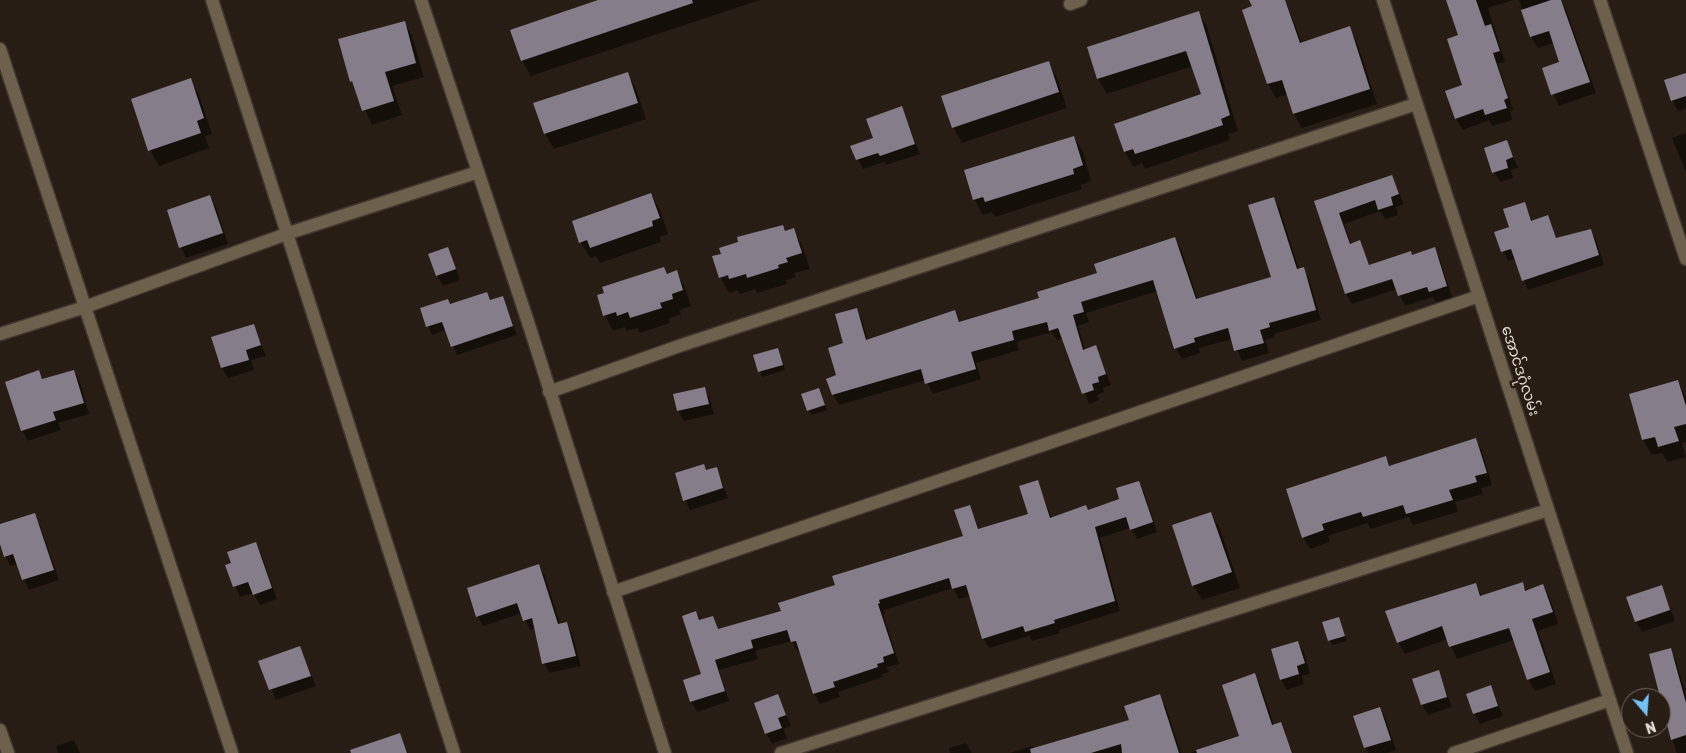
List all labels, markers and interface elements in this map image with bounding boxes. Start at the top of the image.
street label: အောင်ဒဂုံလမ်း [1497,324,1543,418]
north arrow [1621,688,1671,738]
text: N [1643,717,1658,736]

